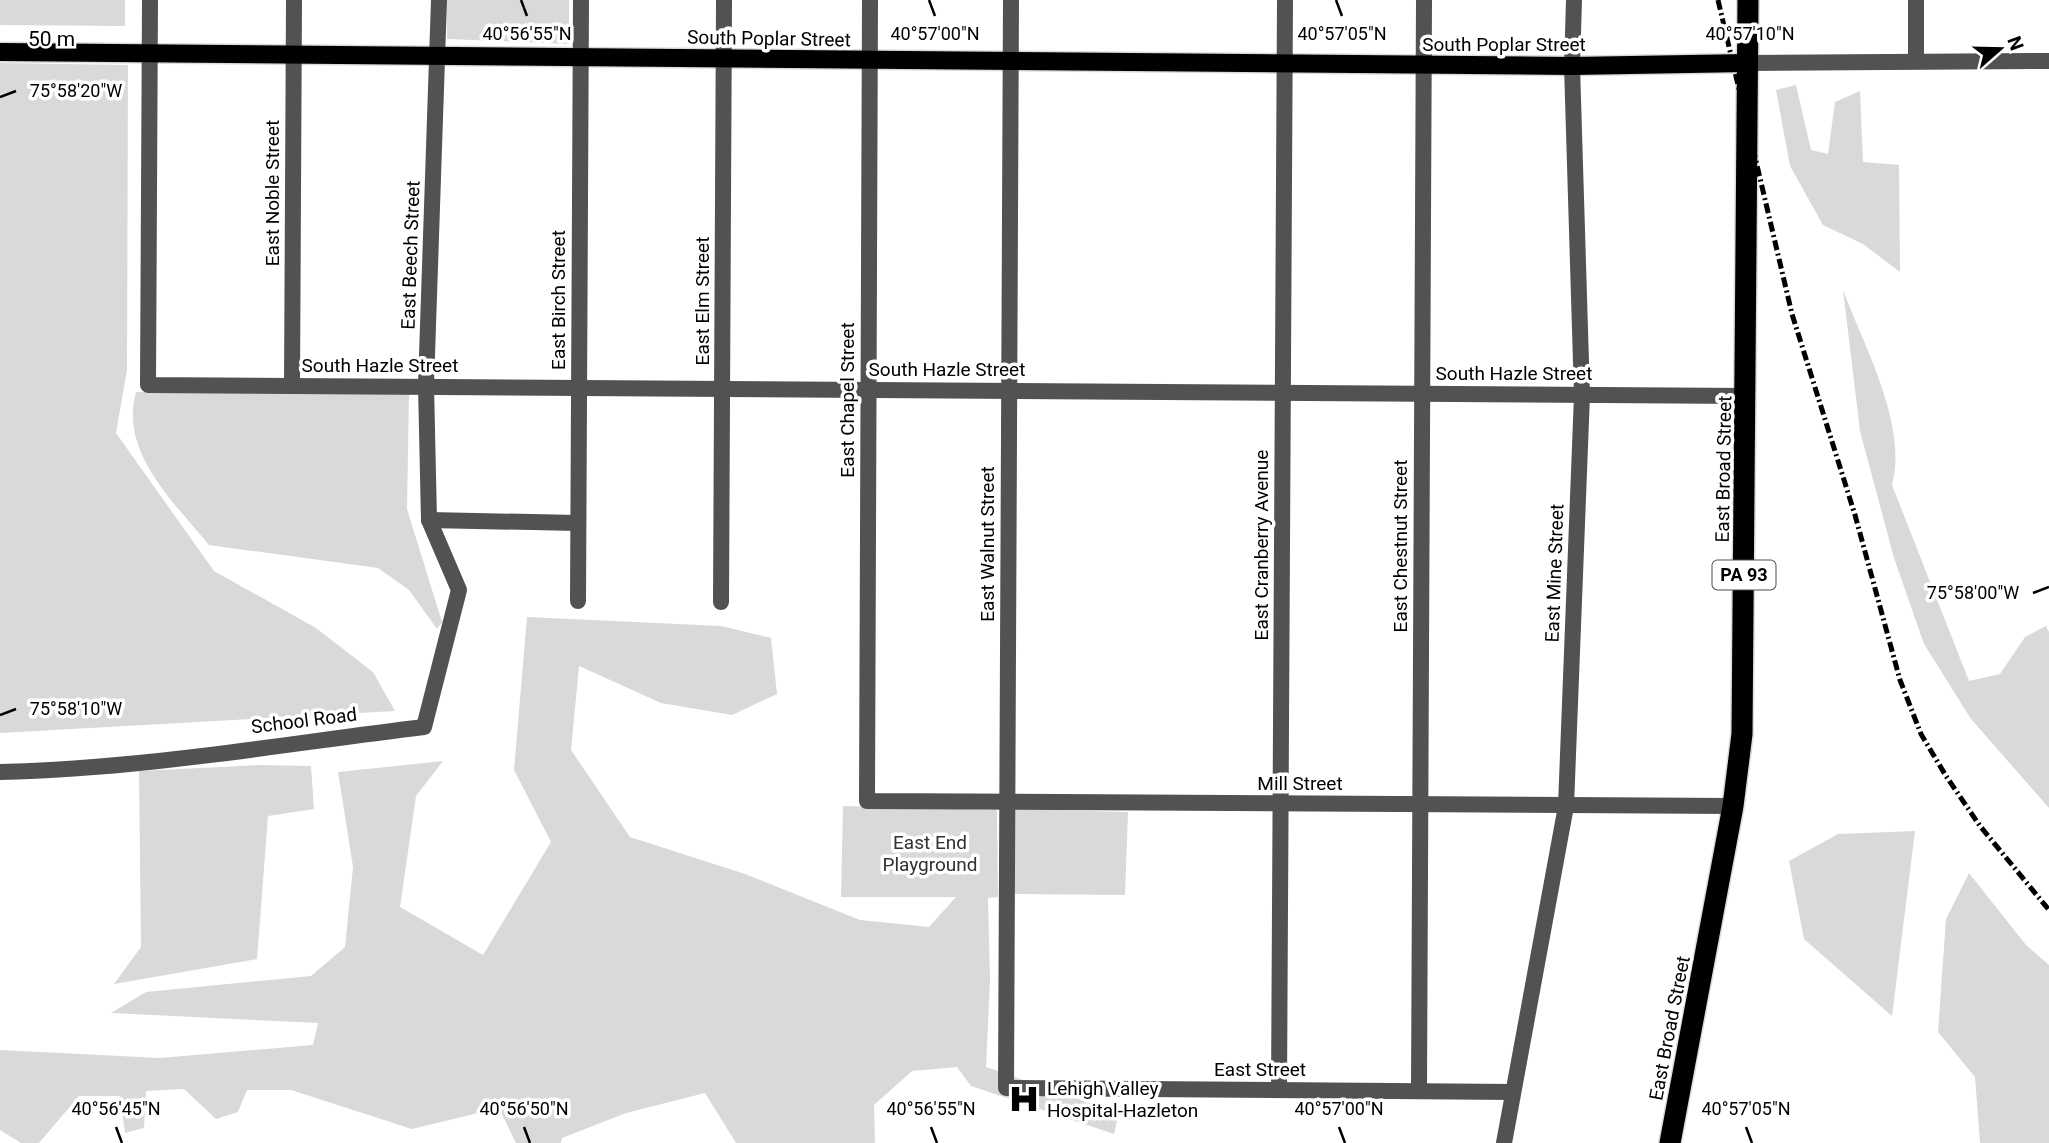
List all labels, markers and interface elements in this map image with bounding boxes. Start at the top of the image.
scale bar [18,14,142,58]
north arrow [1965,14,2035,84]
text: 40°56'55"N [482,23,572,44]
text: 40°57'00"N [890,23,980,44]
text: 40°57'05"N [1297,23,1387,44]
text: 40°57'10"N [1705,23,1795,44]
street label: South Poplar Street [687,26,851,51]
text: 50 m [28,27,75,51]
street label: South Poplar Street [1422,33,1586,56]
text: N [2002,33,2029,54]
text: 75°58'20"W [30,80,122,101]
street label: East Noble Street [261,120,284,266]
street label: East Beech Street [396,180,425,330]
street label: East Birch Street [547,230,570,370]
street label: East Elm Street [691,237,714,365]
street label: East Chapel Street [836,322,859,478]
street label: South Hazle Street [302,354,458,377]
street label: South Hazle Street [869,358,1025,381]
street label: South Hazle Street [1436,362,1592,385]
street label: East Broad Street [1711,395,1736,543]
street label: East Cranberry Avenue [1250,450,1273,640]
street label: East Chestnut Street [1389,460,1412,632]
street label: East Walnut Street [976,466,999,622]
street label: East Mine Street [1541,503,1568,643]
road number: PA 93 [1712,560,1776,590]
text: 75°58'00"W [1927,582,2019,603]
text: 75°58'10"W [30,698,122,719]
street label: School Road [250,703,358,738]
street label: Mill Street [1257,772,1343,795]
park label: East End Playground [882,831,978,876]
street label: East Broad Street [1644,954,1695,1102]
street label: East Street [1214,1058,1306,1081]
place label: Lehigh Valley Hospital-Hazleton [1047,1077,1198,1122]
hospital icon: Lehigh Valley Hospital-Hazleton [1007,1082,1041,1116]
text: 40°56'45"N [71,1098,161,1119]
text: 40°56'50"N [479,1098,569,1119]
text: 40°56'55"N [886,1098,976,1119]
text: 40°57'00"N [1294,1098,1384,1119]
text: 40°57'05"N [1701,1098,1791,1119]

